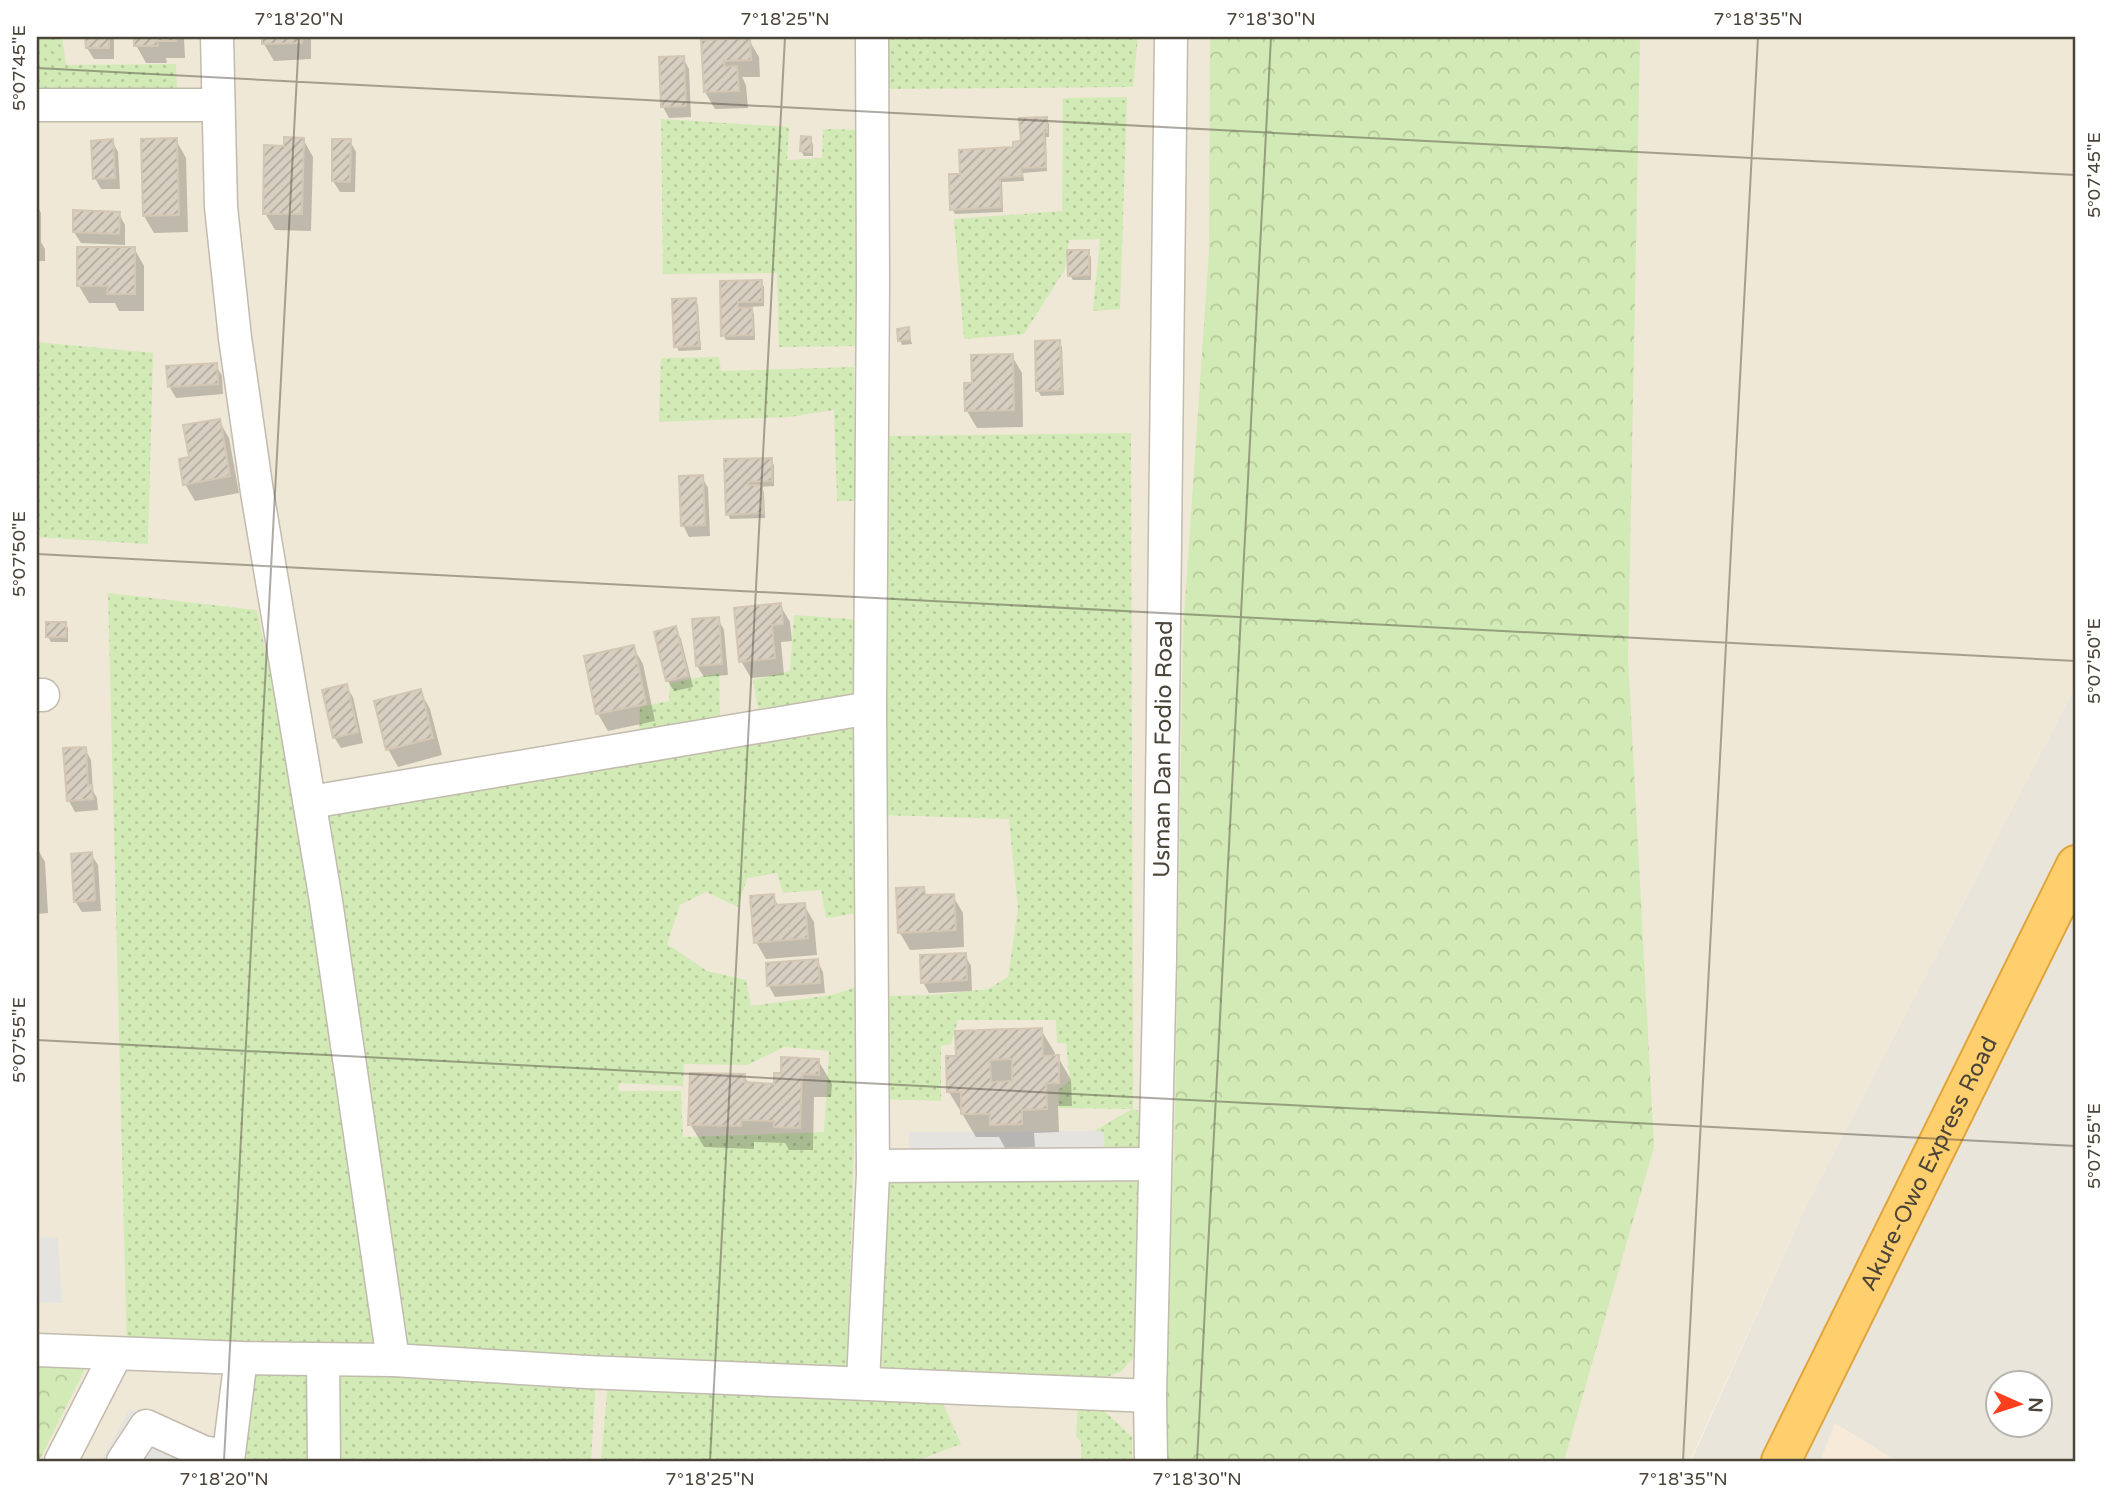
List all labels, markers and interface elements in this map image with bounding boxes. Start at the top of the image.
text: 7°18'20"N [254,8,344,30]
text: 7°18'25"N [740,8,830,30]
text: 7°18'30"N [1226,8,1316,30]
text: 7°18'35"N [1713,8,1803,30]
text: 5°07'45"E [8,25,30,111]
text: 5°07'45"E [2083,132,2105,218]
text: 5°07'50"E [8,511,30,597]
text: 5°07'50"E [2083,618,2105,704]
street label: Usman Dan Fodio Road [1148,620,1179,878]
text: 5°07'55"E [8,997,30,1083]
street label: Akure-Owo Express Road [1854,1032,2004,1296]
text: 5°07'55"E [2083,1103,2105,1189]
north arrow [1983,1368,2054,1438]
text: N [2024,1397,2046,1413]
text: 7°18'20"N [179,1468,269,1490]
text: 7°18'25"N [665,1468,755,1490]
text: 7°18'30"N [1152,1468,1242,1490]
text: 7°18'35"N [1638,1468,1728,1490]

